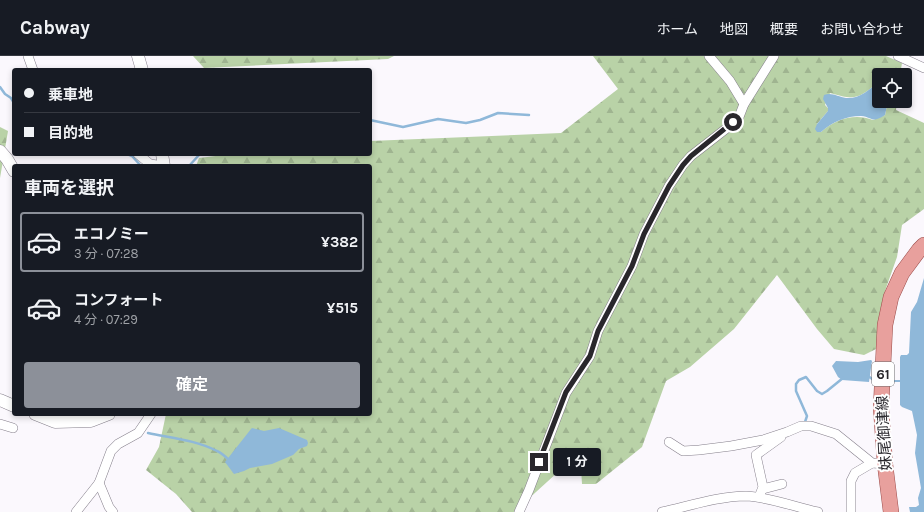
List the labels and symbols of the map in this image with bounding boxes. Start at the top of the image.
route start [724,113,742,131]
road number: 61 [872,362,894,386]
street label: 妹尾御津線 [873,395,895,471]
callout: 1 分 [553,448,601,476]
route end [530,453,548,471]

